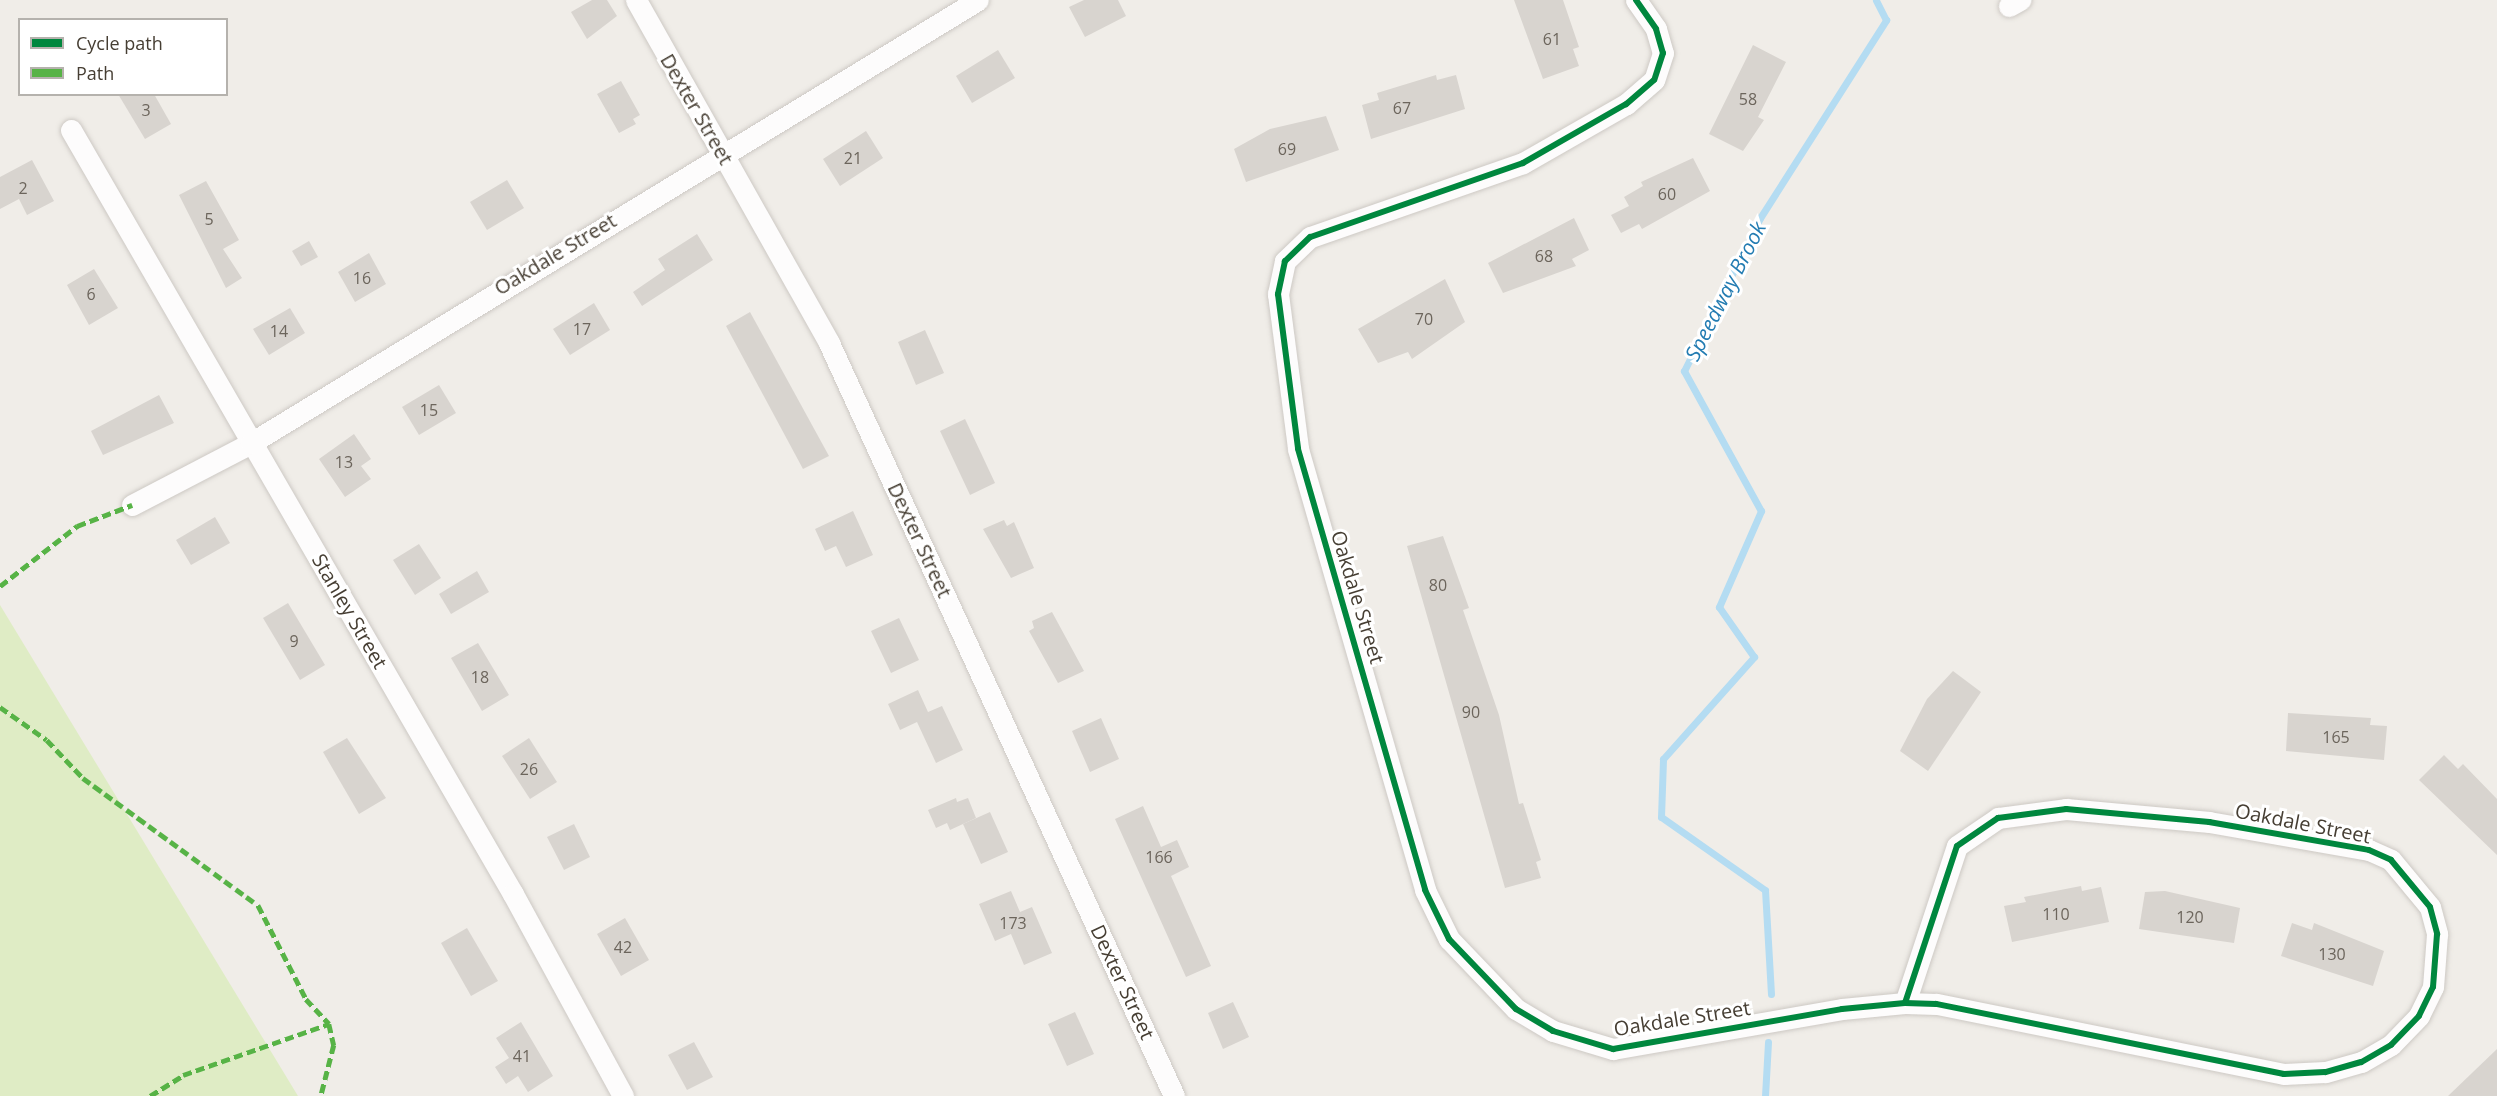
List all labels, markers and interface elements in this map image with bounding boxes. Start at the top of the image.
legend [18,18,228,96]
house number: 61 [1543,29,1561,49]
text: Cycle path [76,31,163,55]
street label: Dexter Street [656,49,738,169]
text: Path [76,61,114,85]
house number: 58 [1739,89,1757,109]
house number: 67 [1393,98,1411,118]
house number: 3 [141,100,151,120]
house number: 69 [1278,139,1296,159]
house number: 21 [844,148,862,168]
house number: 2 [18,178,28,198]
house number: 60 [1658,184,1676,204]
street label: Oakdale Street [490,208,620,300]
house number: 5 [204,209,214,229]
water label: Speedway Brook [1679,217,1771,365]
house number: 68 [1535,246,1553,266]
house number: 16 [353,268,371,288]
house number: 6 [86,284,96,304]
house number: 70 [1415,309,1433,329]
house number: 17 [573,319,591,339]
house number: 14 [270,321,288,341]
house number: 15 [420,400,438,420]
house number: 13 [335,452,353,472]
street label: Dexter Street [883,479,957,601]
street label: Oakdale Street [1326,528,1390,666]
street label: Stanley Street [307,549,393,673]
house number: 80 [1429,575,1447,595]
house number: 9 [289,631,299,651]
house number: 18 [471,667,489,687]
house number: 90 [1462,702,1480,722]
house number: 165 [2322,727,2350,747]
house number: 26 [520,759,538,779]
street label: Oakdale Street [2233,798,2373,848]
house number: 166 [1145,847,1173,867]
house number: 110 [2042,904,2070,924]
house number: 120 [2176,907,2204,927]
house number: 173 [999,913,1027,933]
street label: Dexter Street [1086,921,1160,1043]
house number: 42 [614,937,632,957]
house number: 130 [2318,944,2346,964]
street label: Oakdale Street [1612,995,1752,1041]
house number: 41 [513,1046,531,1066]

